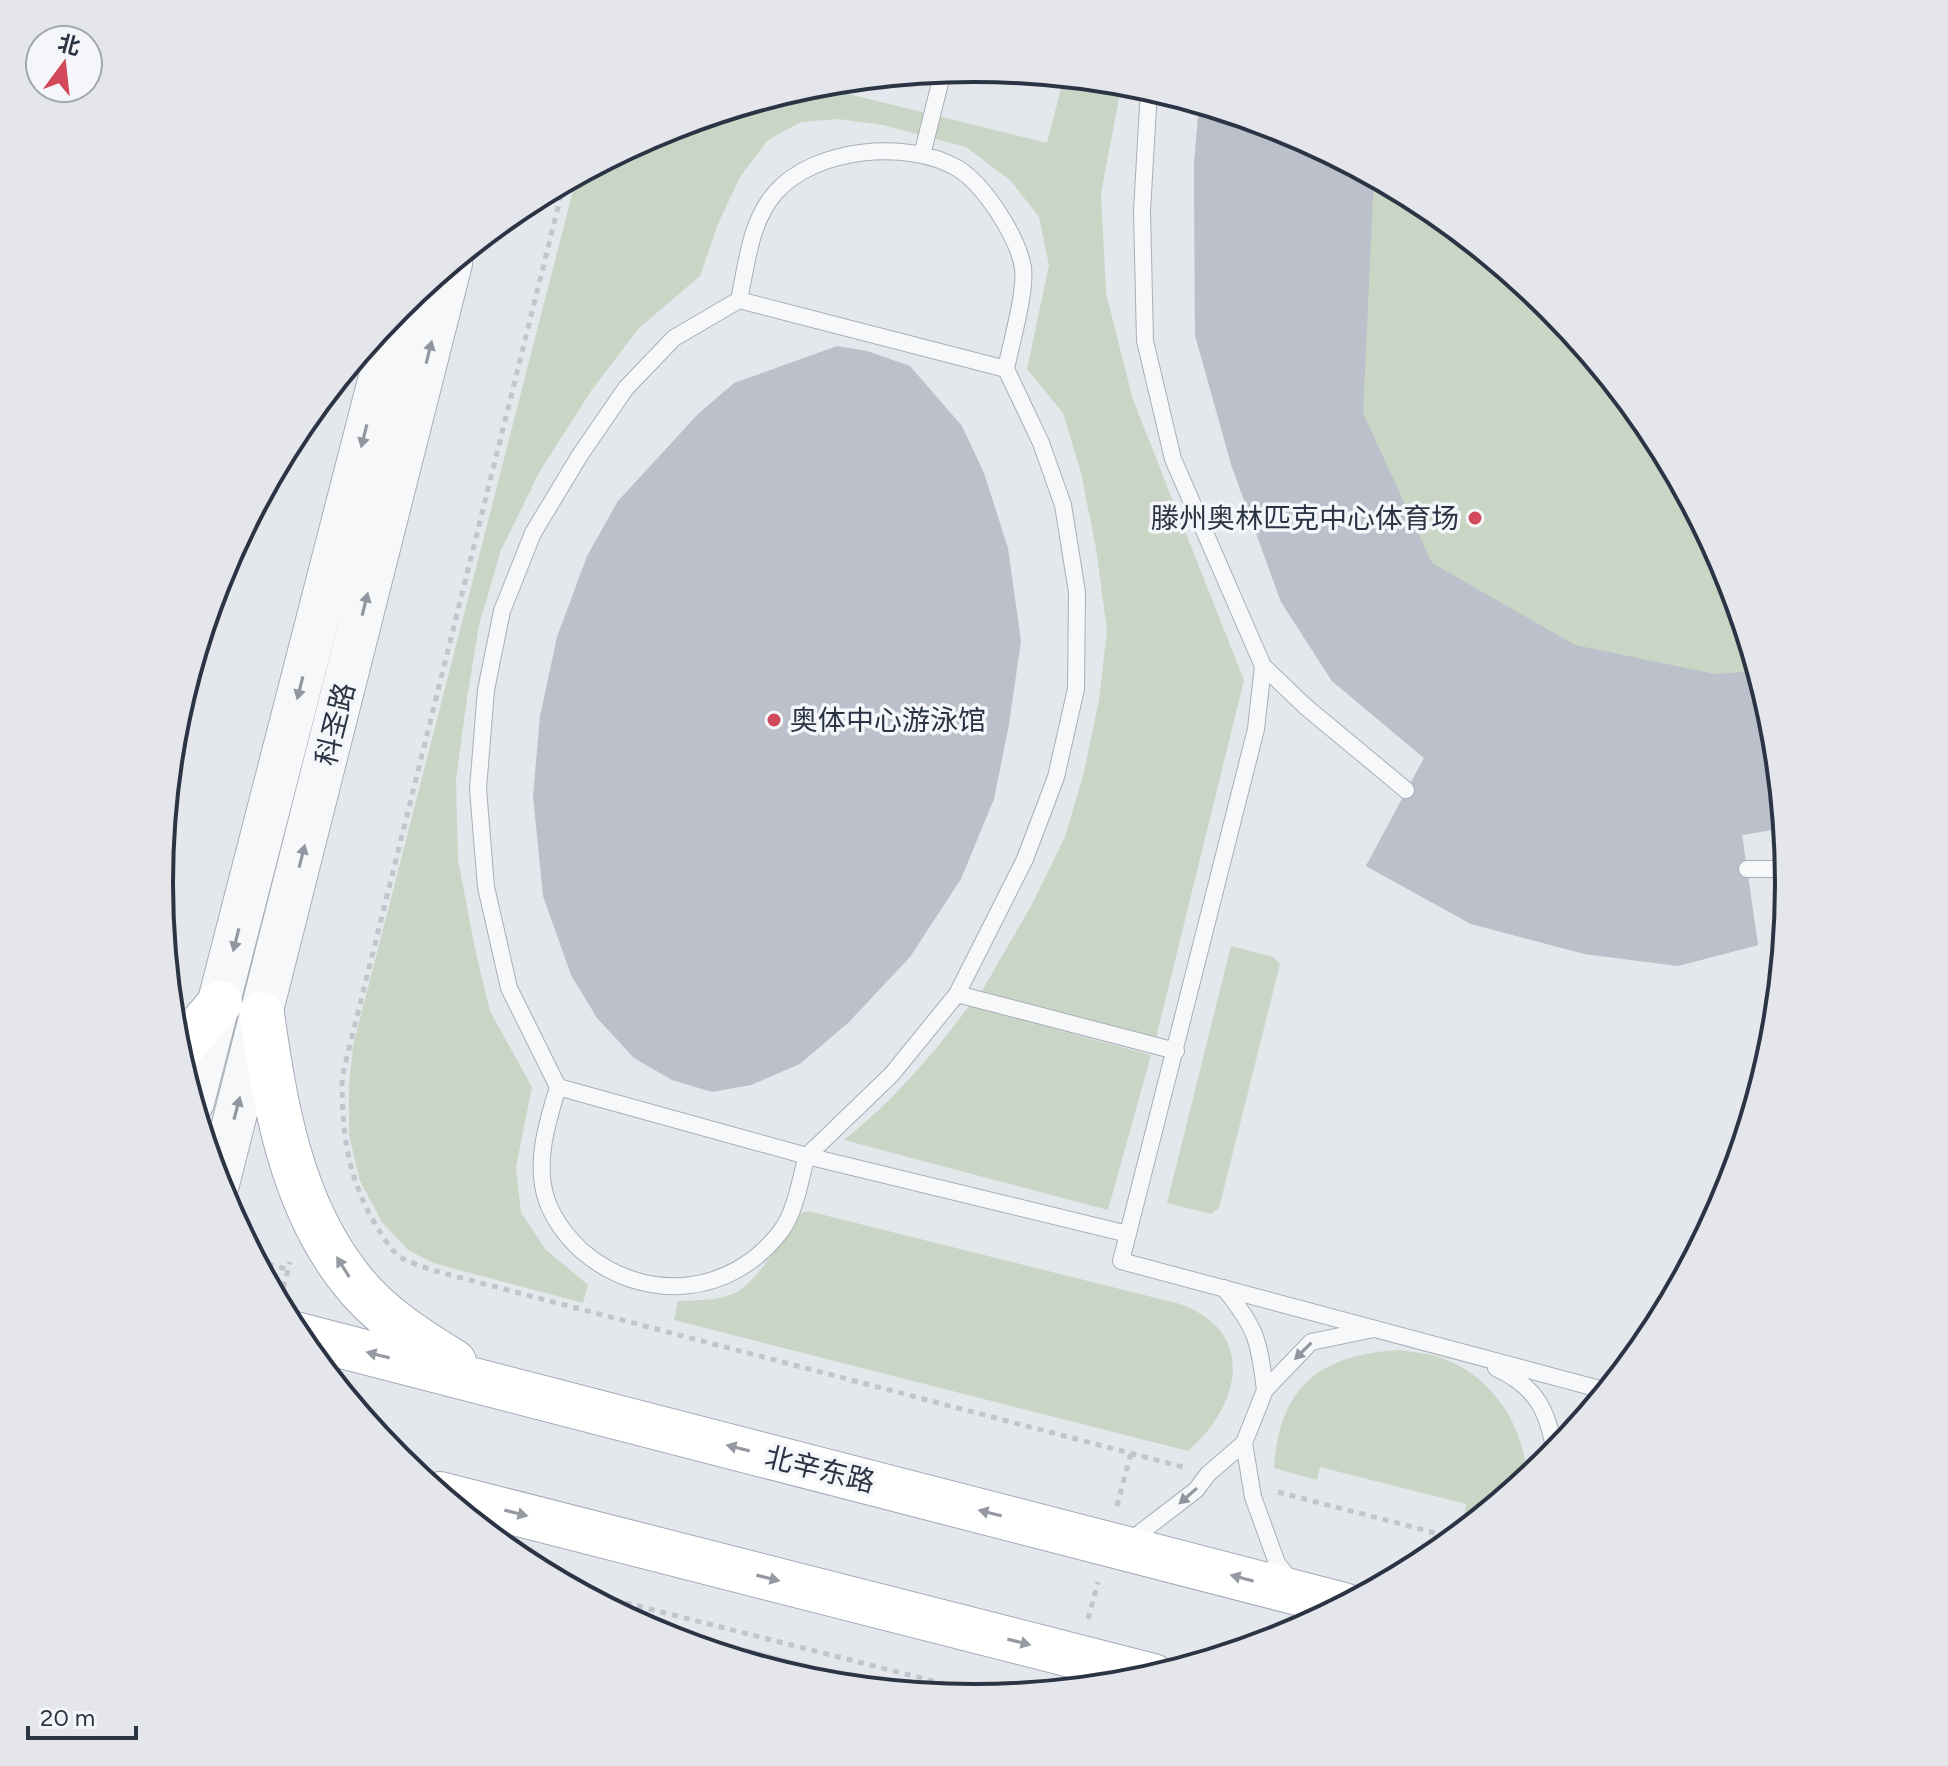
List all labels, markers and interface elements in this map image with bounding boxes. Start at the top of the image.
north arrow [24,24,104,104]
text: 北 [55,29,83,61]
one-way arrow [423,340,435,365]
one-way arrow [358,424,370,449]
place label: 滕州奥林匹克中心体育场 [1151,501,1459,535]
marker: 滕州奥林匹克中心体育场 [1466,509,1484,527]
one-way arrow [360,592,372,617]
one-way arrow [293,676,306,701]
street label: 科圣路 [308,679,362,769]
place label: 奥体中心游泳馆 [790,703,986,737]
marker: 奥体中心游泳馆 [765,711,783,729]
one-way arrow [296,844,308,869]
one-way arrow [230,928,242,953]
one-way arrow [232,1096,244,1121]
one-way arrow [335,1257,350,1278]
one-way arrow [1294,1341,1313,1360]
one-way arrow [365,1349,390,1361]
street label: 北辛东路 [762,1439,878,1499]
one-way arrow [726,1442,751,1454]
one-way arrow [1178,1487,1198,1504]
one-way arrow [977,1506,1002,1518]
one-way arrow [503,1508,528,1520]
one-way arrow [755,1572,780,1584]
one-way arrow [1229,1572,1254,1584]
one-way arrow [1007,1637,1032,1649]
scale bar [28,1690,136,1740]
text: 20 m [40,1703,95,1732]

